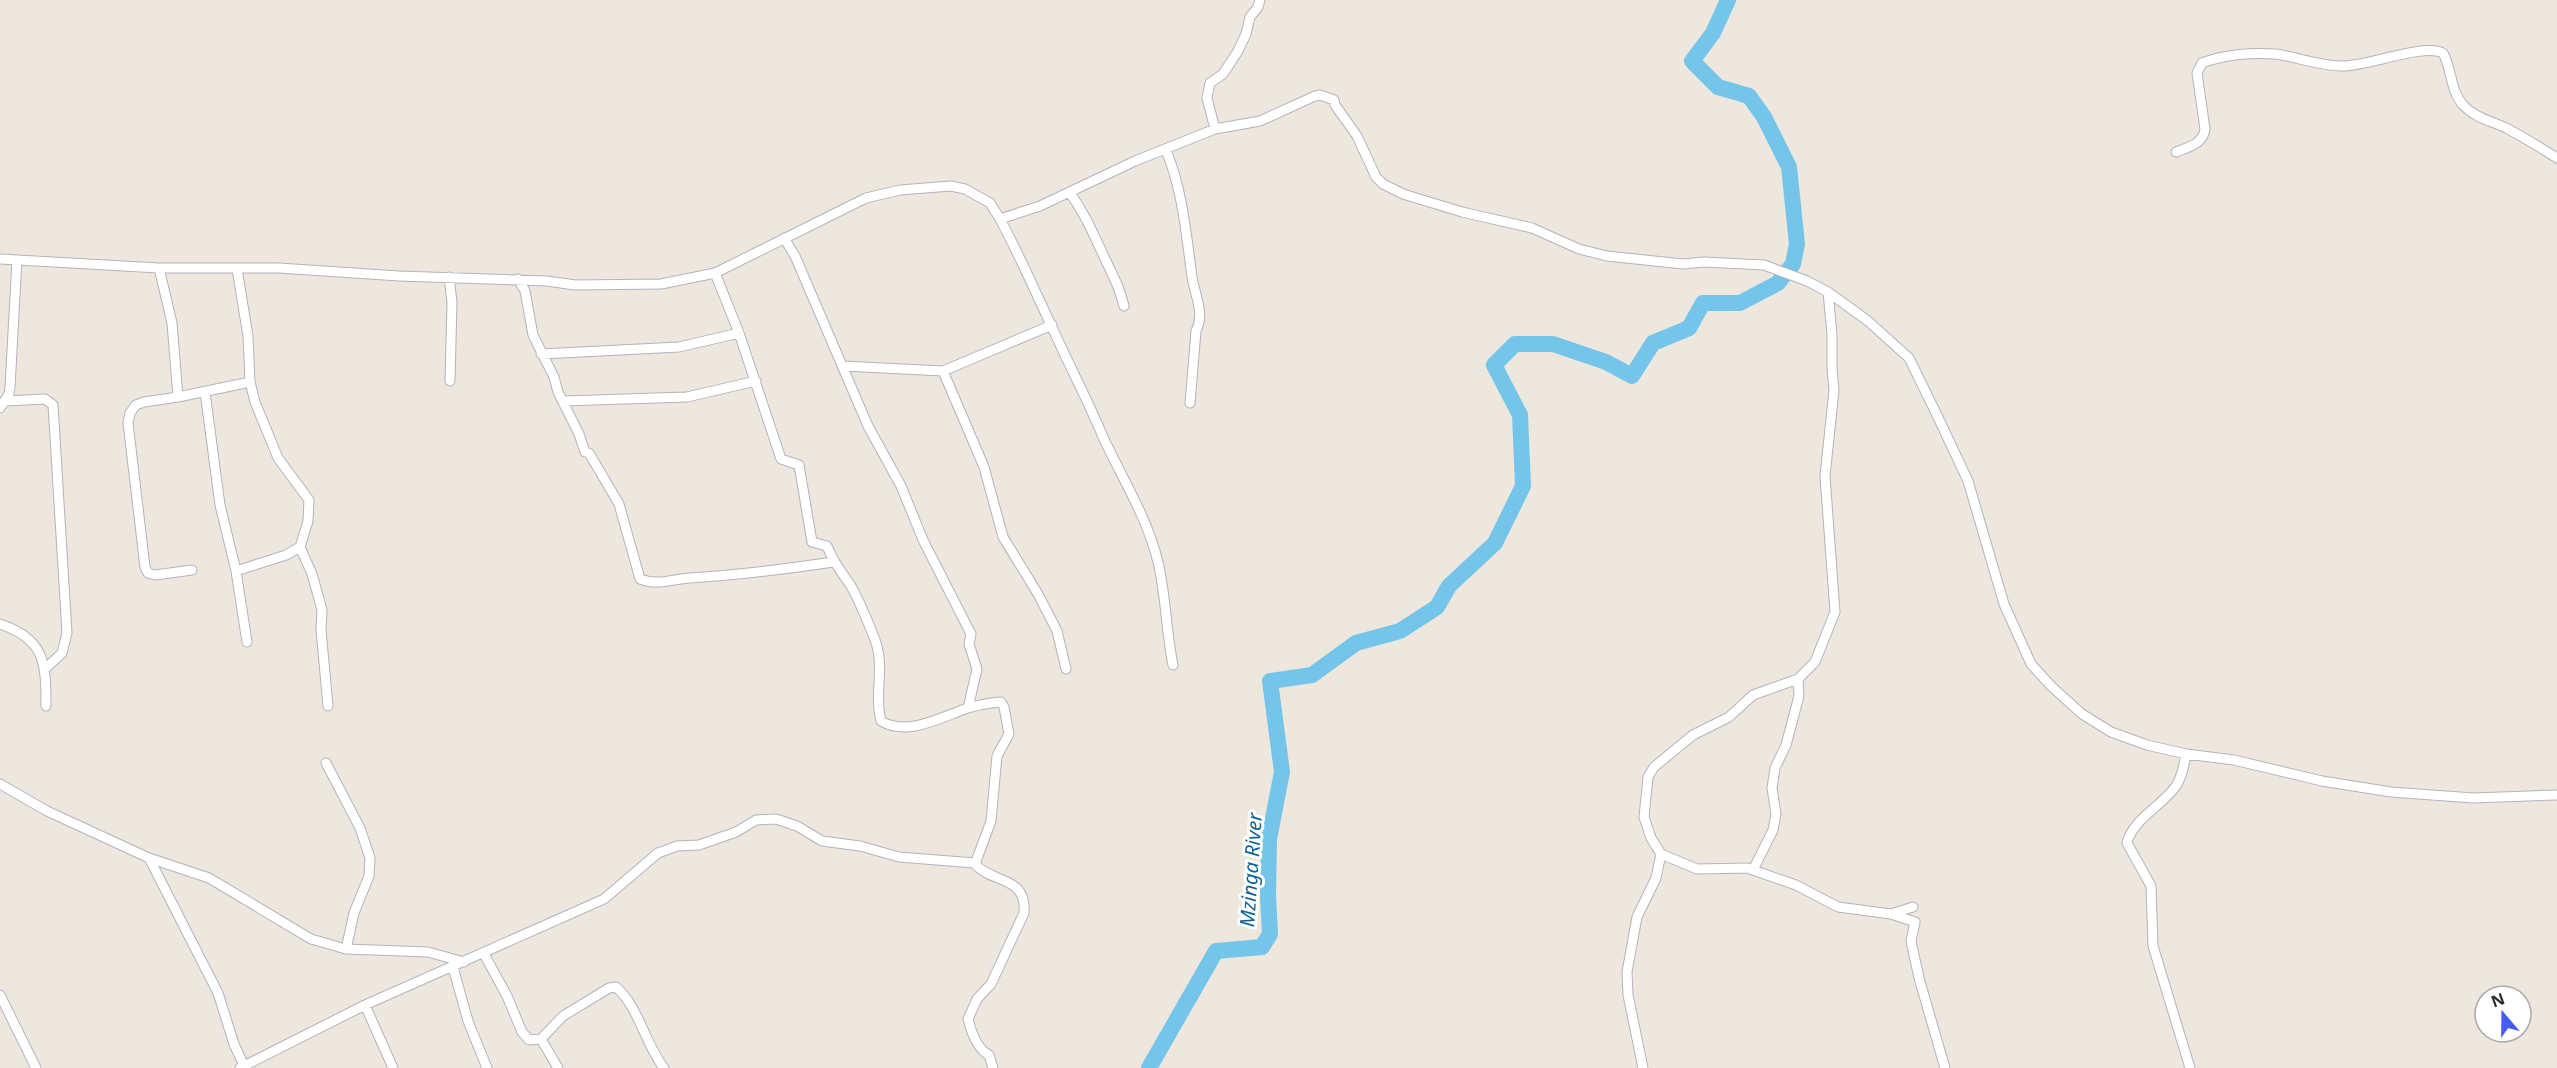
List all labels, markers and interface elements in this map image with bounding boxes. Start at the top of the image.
water label: Mzinga River [1233,811,1268,928]
north arrow [2473,984,2533,1044]
text: N [2488,987,2508,1012]

